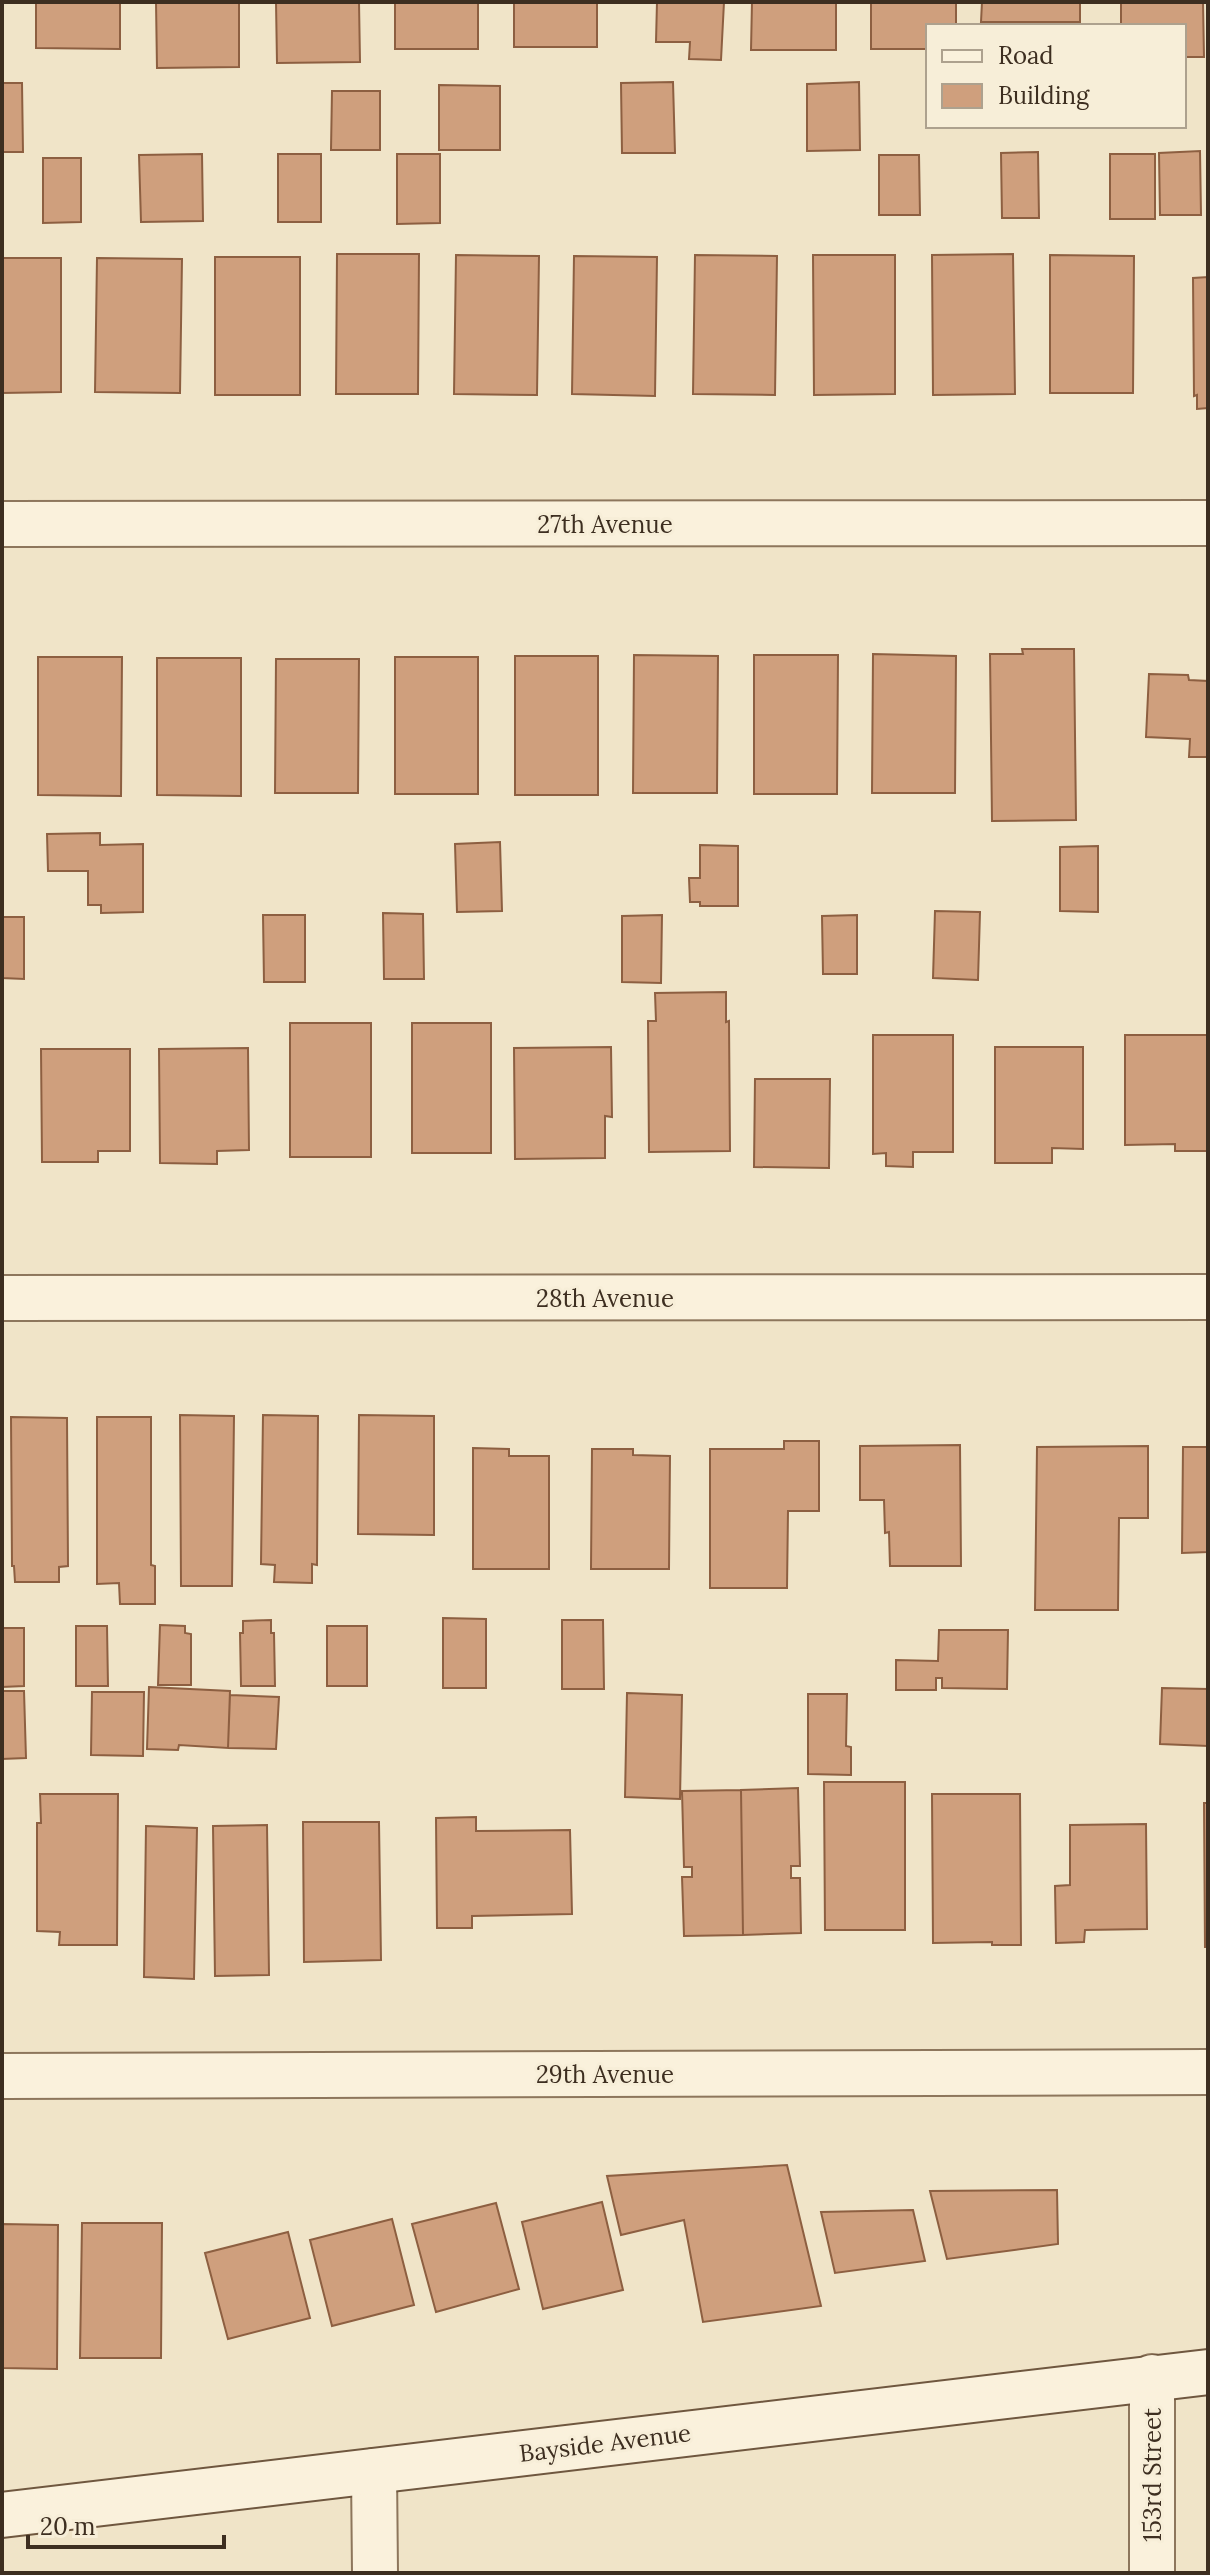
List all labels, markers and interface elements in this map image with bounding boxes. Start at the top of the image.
legend [926,24,1186,128]
text: Road [998,40,1054,71]
text: Building [998,80,1090,111]
street label: 27th Avenue [537,509,673,540]
street label: 28th Avenue [536,1283,674,1314]
street label: 29th Avenue [536,2059,674,2090]
street label: 153rd Street [1137,2407,1168,2542]
street label: Bayside Avenue [517,2417,693,2469]
scale bar [28,2499,224,2549]
text: 20 m [40,2511,96,2542]

